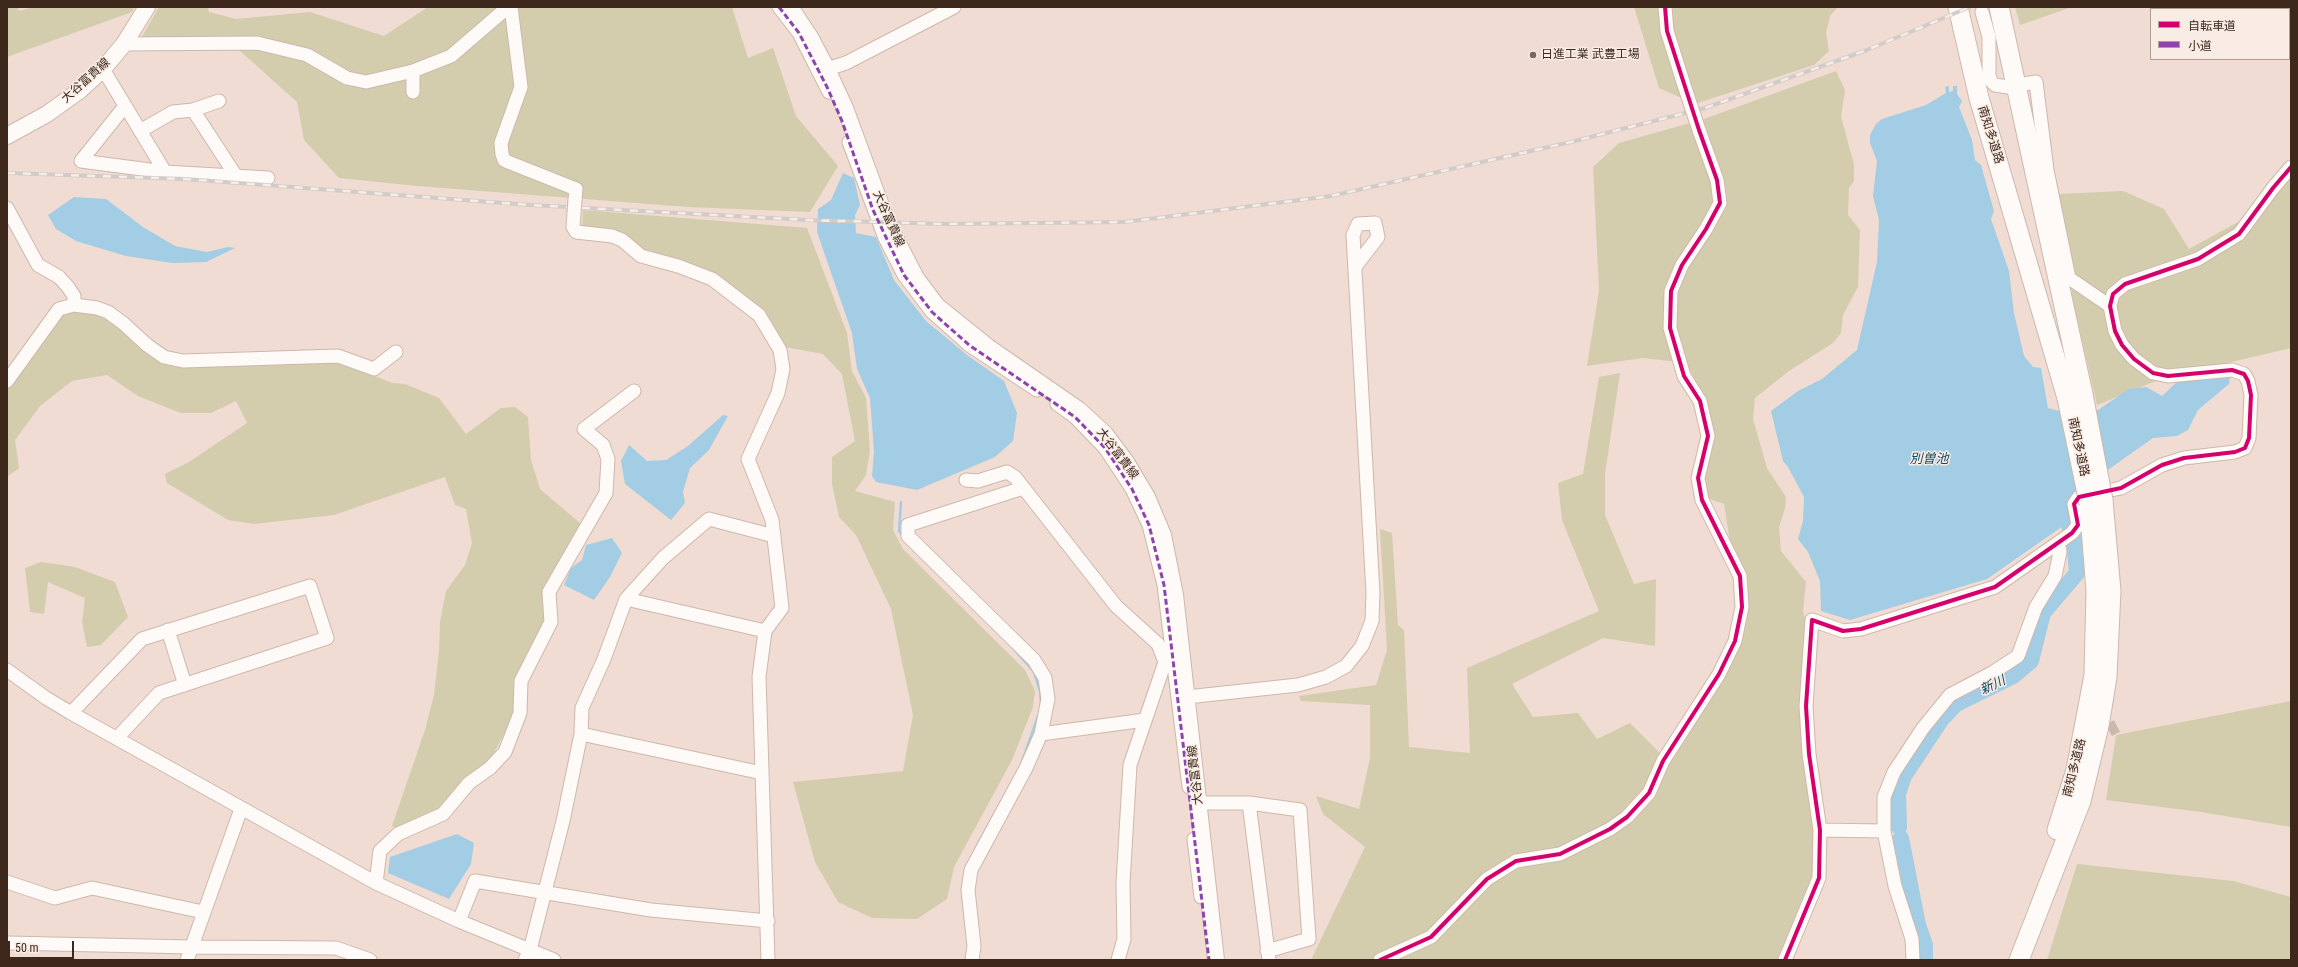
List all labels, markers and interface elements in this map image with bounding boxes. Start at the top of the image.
legend [2150,8,2290,60]
text: 自転車道 [2188,19,2236,33]
text: 小道 [2188,39,2212,53]
place label: 日進工業 武豊工場 [1541,48,1640,62]
marker: 日進工業 武豊工場 [1528,50,1538,60]
street label: 大谷富貴線 [59,56,113,106]
street label: 南知多道路 [1974,104,2006,166]
street label: 大谷富貴線 [869,189,907,249]
street label: 南知多道路 [2065,416,2091,478]
street label: 大谷富貴線 [1093,426,1141,482]
water label: 別曽池 [1910,452,1948,468]
water label: 新川 [1978,673,2008,699]
street label: 南知多道路 [2061,737,2089,799]
street label: 大谷富貴線 [1186,744,1206,806]
scale bar [10,933,76,959]
text: 50 m [15,941,39,955]

